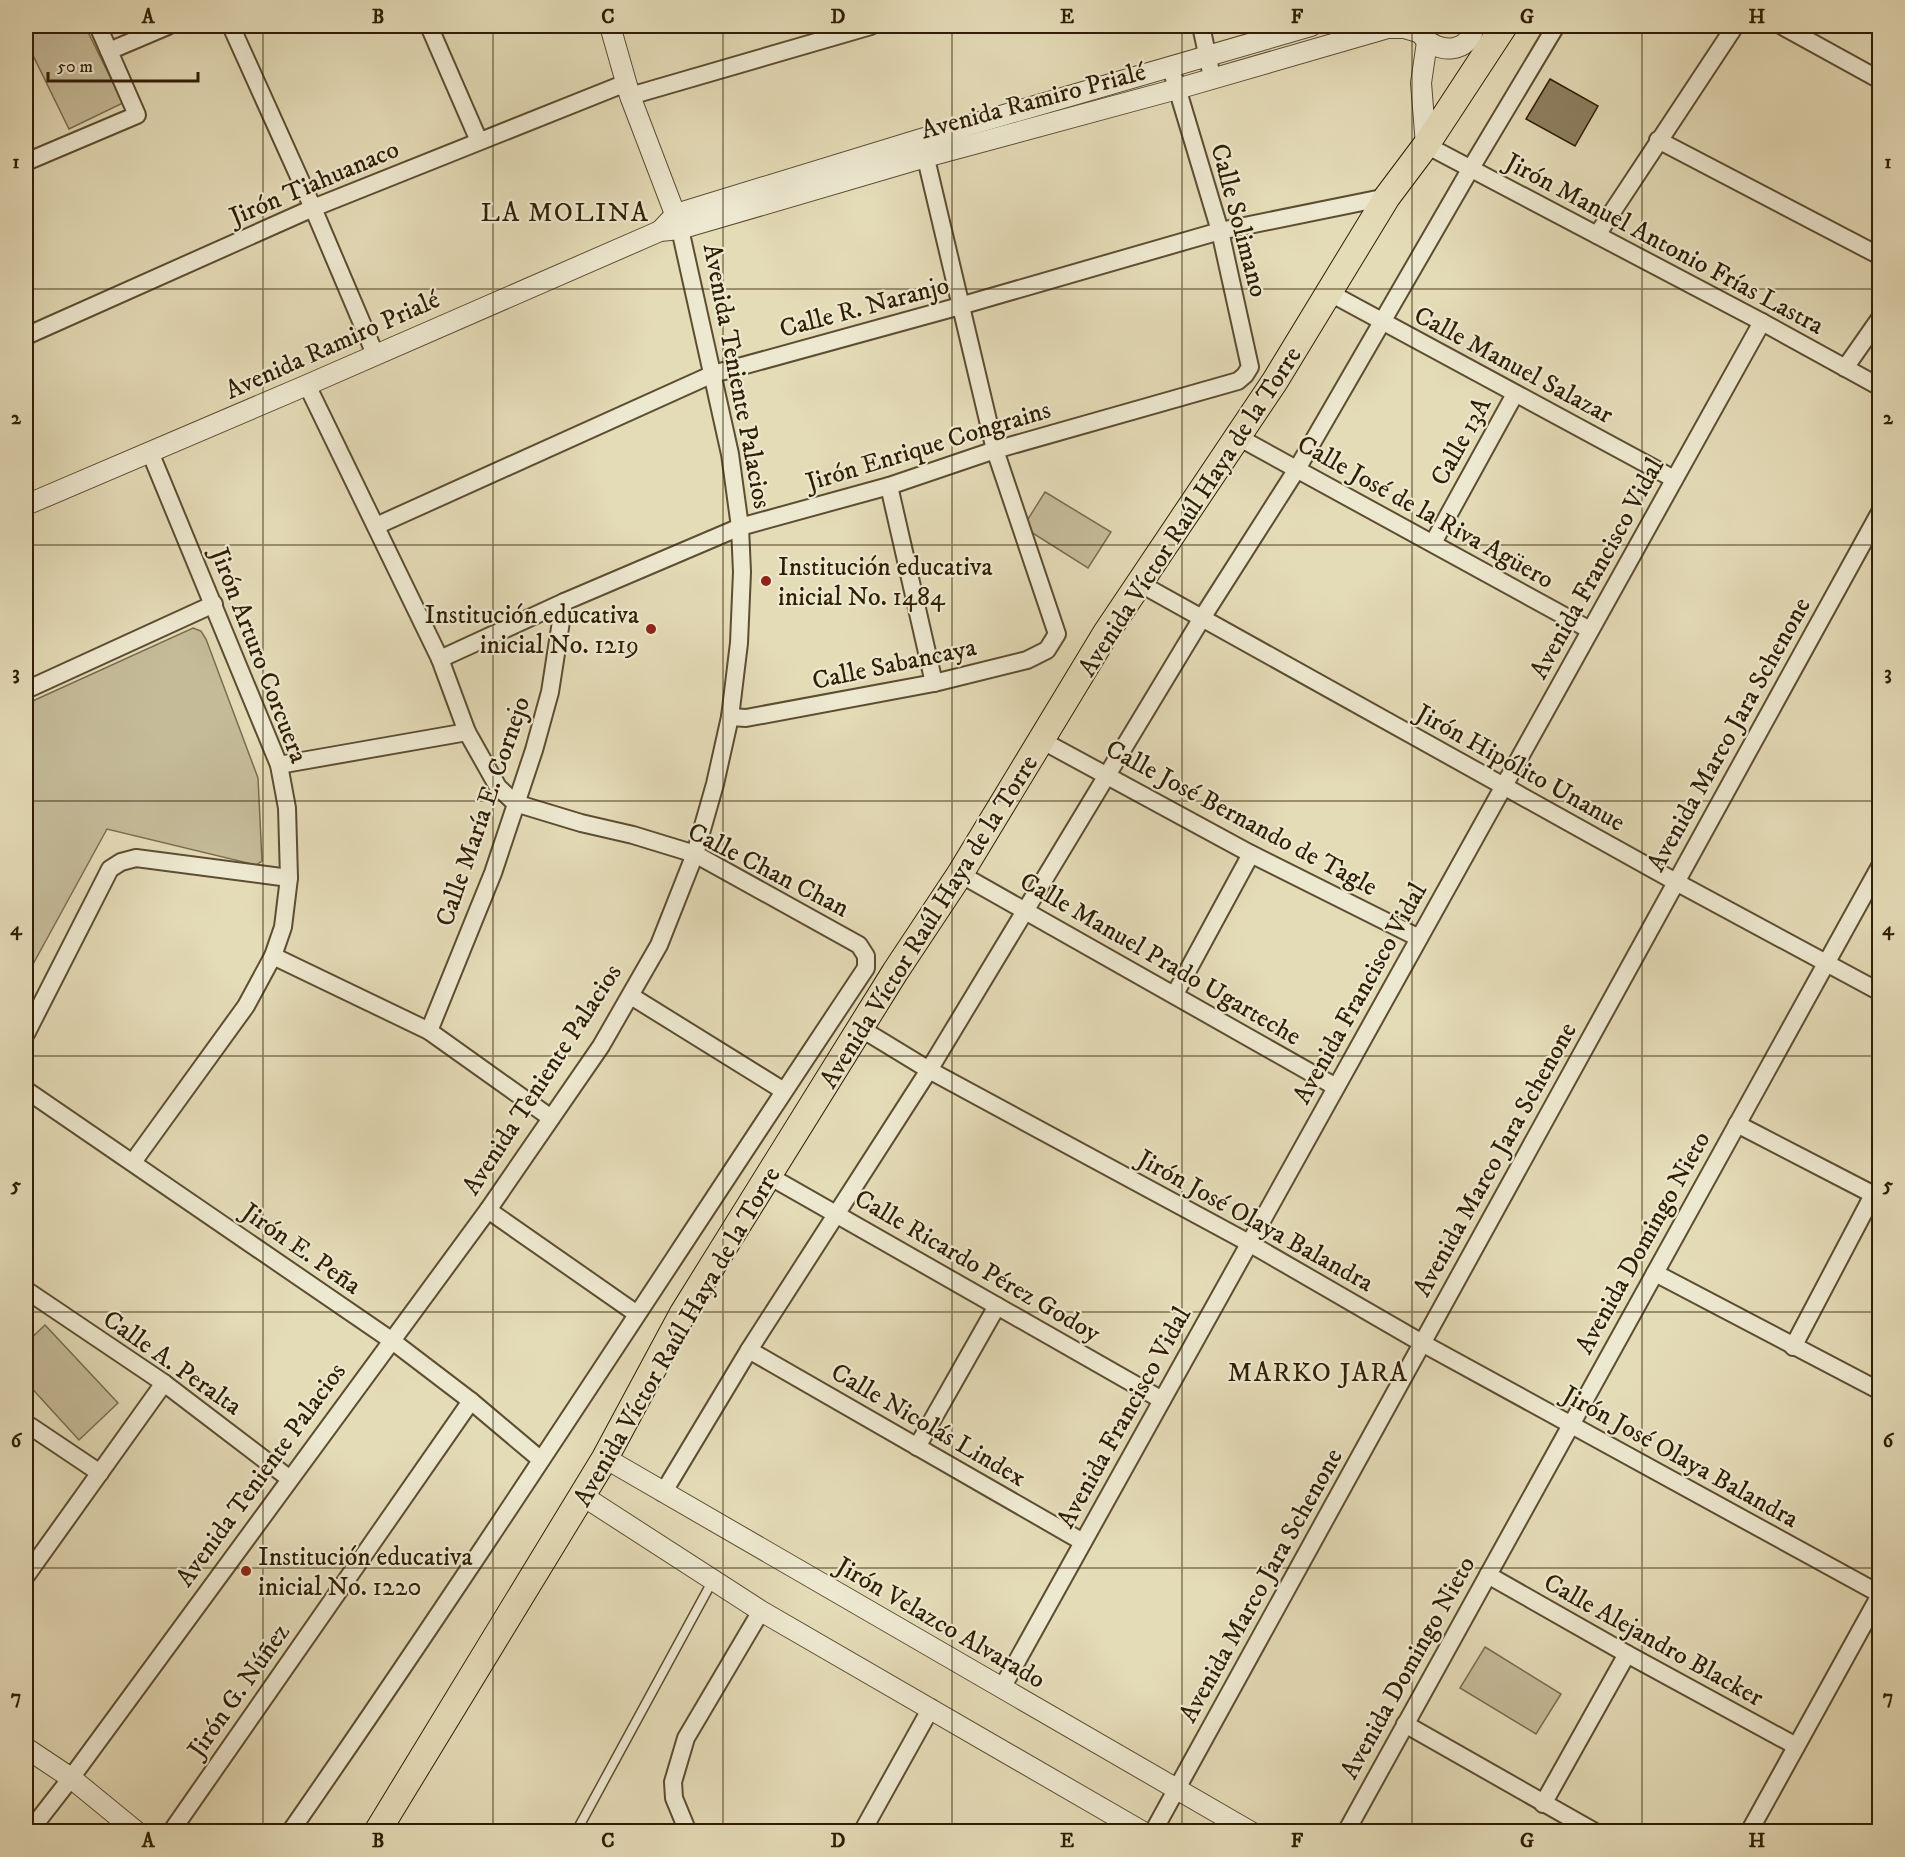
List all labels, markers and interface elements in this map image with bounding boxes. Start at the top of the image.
text: A [141,5,156,30]
text: B [372,5,384,30]
text: C [601,5,615,30]
text: D [831,5,846,30]
text: E [1060,5,1074,30]
text: F [1291,5,1304,30]
text: G [1520,5,1534,30]
text: H [1749,5,1766,30]
scale bar [48,45,198,83]
street label: Avenida Ramiro Prialé [917,55,1150,147]
text: 50 m [57,56,93,78]
street label: Jirón Tiahuanaco [223,133,404,235]
street label: Calle Solimano [1202,140,1275,301]
street label: Jirón Manuel Antonio Frías Lastra [1497,145,1829,343]
text: 1 [12,150,20,175]
text: 1 [1884,150,1892,175]
district label: LA MOLINA [481,196,649,230]
street label: Avenida Teniente Palacios [695,241,778,512]
street label: Calle R. Naranjo [776,269,953,346]
street label: Avenida Ramiro Prialé [220,283,445,408]
street label: Calle Manuel Salazar [1408,299,1619,432]
street label: Avenida Víctor Raúl Haya de la Torre [1071,340,1310,683]
street label: Calle 13A [1424,391,1499,492]
street label: Jirón Enrique Congrains [800,394,1055,500]
text: 2 [11,406,22,431]
text: 2 [1883,406,1894,431]
street label: Calle José de la Riva Agüero [1291,428,1559,597]
street label: Avenida Francisco Vidal [1523,452,1672,685]
street label: Jirón Arturo Corcuera [202,541,315,768]
place label: Institución educativa inicial No. 1484 [778,551,993,614]
marker: Institución educativa inicial No. 1484 [759,574,773,588]
street label: Avenida Marco Jara Schenone [1640,592,1819,878]
place label: Institución educativa inicial No. 1219 [424,599,639,662]
marker: Institución educativa inicial No. 1219 [644,622,658,636]
street label: Calle Sabancaya [809,631,979,698]
text: 3 [12,661,20,686]
text: 3 [1884,661,1892,686]
street label: Calle María E. Cornejo [429,692,538,931]
street label: Jirón Hipólito Unanue [1408,696,1631,839]
street label: Calle José Bernando de Tagle [1100,733,1383,904]
street label: Avenida Víctor Raúl Haya de la Torre [813,749,1046,1095]
street label: Calle Chan Chan [682,815,855,925]
street label: Calle Manuel Prado Ugarteche [1014,865,1307,1053]
street label: Avenida Francisco Vidal [1286,877,1435,1110]
text: 4 [10,917,23,942]
text: 4 [1882,917,1895,942]
street label: Avenida Teniente Palacios [455,958,629,1202]
street label: Avenida Marco Jara Schenone [1406,1017,1585,1303]
street label: Avenida Domingo Nieto [1568,1125,1718,1360]
street label: Jirón José Olaya Balandra [1130,1142,1379,1300]
street label: Avenida Víctor Raúl Haya de la Torre [566,1161,788,1513]
text: 5 [10,1173,21,1198]
text: 5 [1882,1173,1893,1198]
street label: Calle Ricardo Pérez Godoy [848,1182,1107,1351]
street label: Jirón E. Peña [233,1195,367,1302]
street label: Avenida Francisco Vidal [1050,1301,1199,1534]
street label: Calle A. Peralta [96,1303,248,1423]
street label: Avenida Teniente Palacios [169,1356,354,1594]
street label: Calle Nicolás Lindex [825,1356,1032,1495]
district label: MARKO JARA [1228,1356,1408,1390]
street label: Jirón José Olaya Balandra [1555,1378,1804,1536]
text: 6 [11,1429,23,1454]
text: 6 [1883,1429,1895,1454]
street label: Avenida Marco Jara Schenone [1172,1443,1351,1729]
place label: Institución educativa inicial No. 1220 [258,1541,473,1604]
street label: Jirón Velazco Alvarado [828,1549,1051,1697]
street label: Avenida Domingo Nieto [1333,1550,1483,1785]
marker: Institución educativa inicial No. 1220 [239,1564,253,1578]
street label: Calle Alejandro Blacker [1538,1566,1769,1715]
street label: Jirón G. Núñez [180,1617,298,1766]
text: 7 [11,1685,21,1710]
text: 7 [1883,1685,1893,1710]
text: A [141,1829,156,1854]
text: B [372,1829,384,1854]
text: C [601,1829,615,1854]
text: D [831,1829,846,1854]
text: E [1060,1829,1074,1854]
text: F [1291,1829,1304,1854]
text: G [1520,1829,1534,1854]
text: H [1749,1829,1766,1854]

